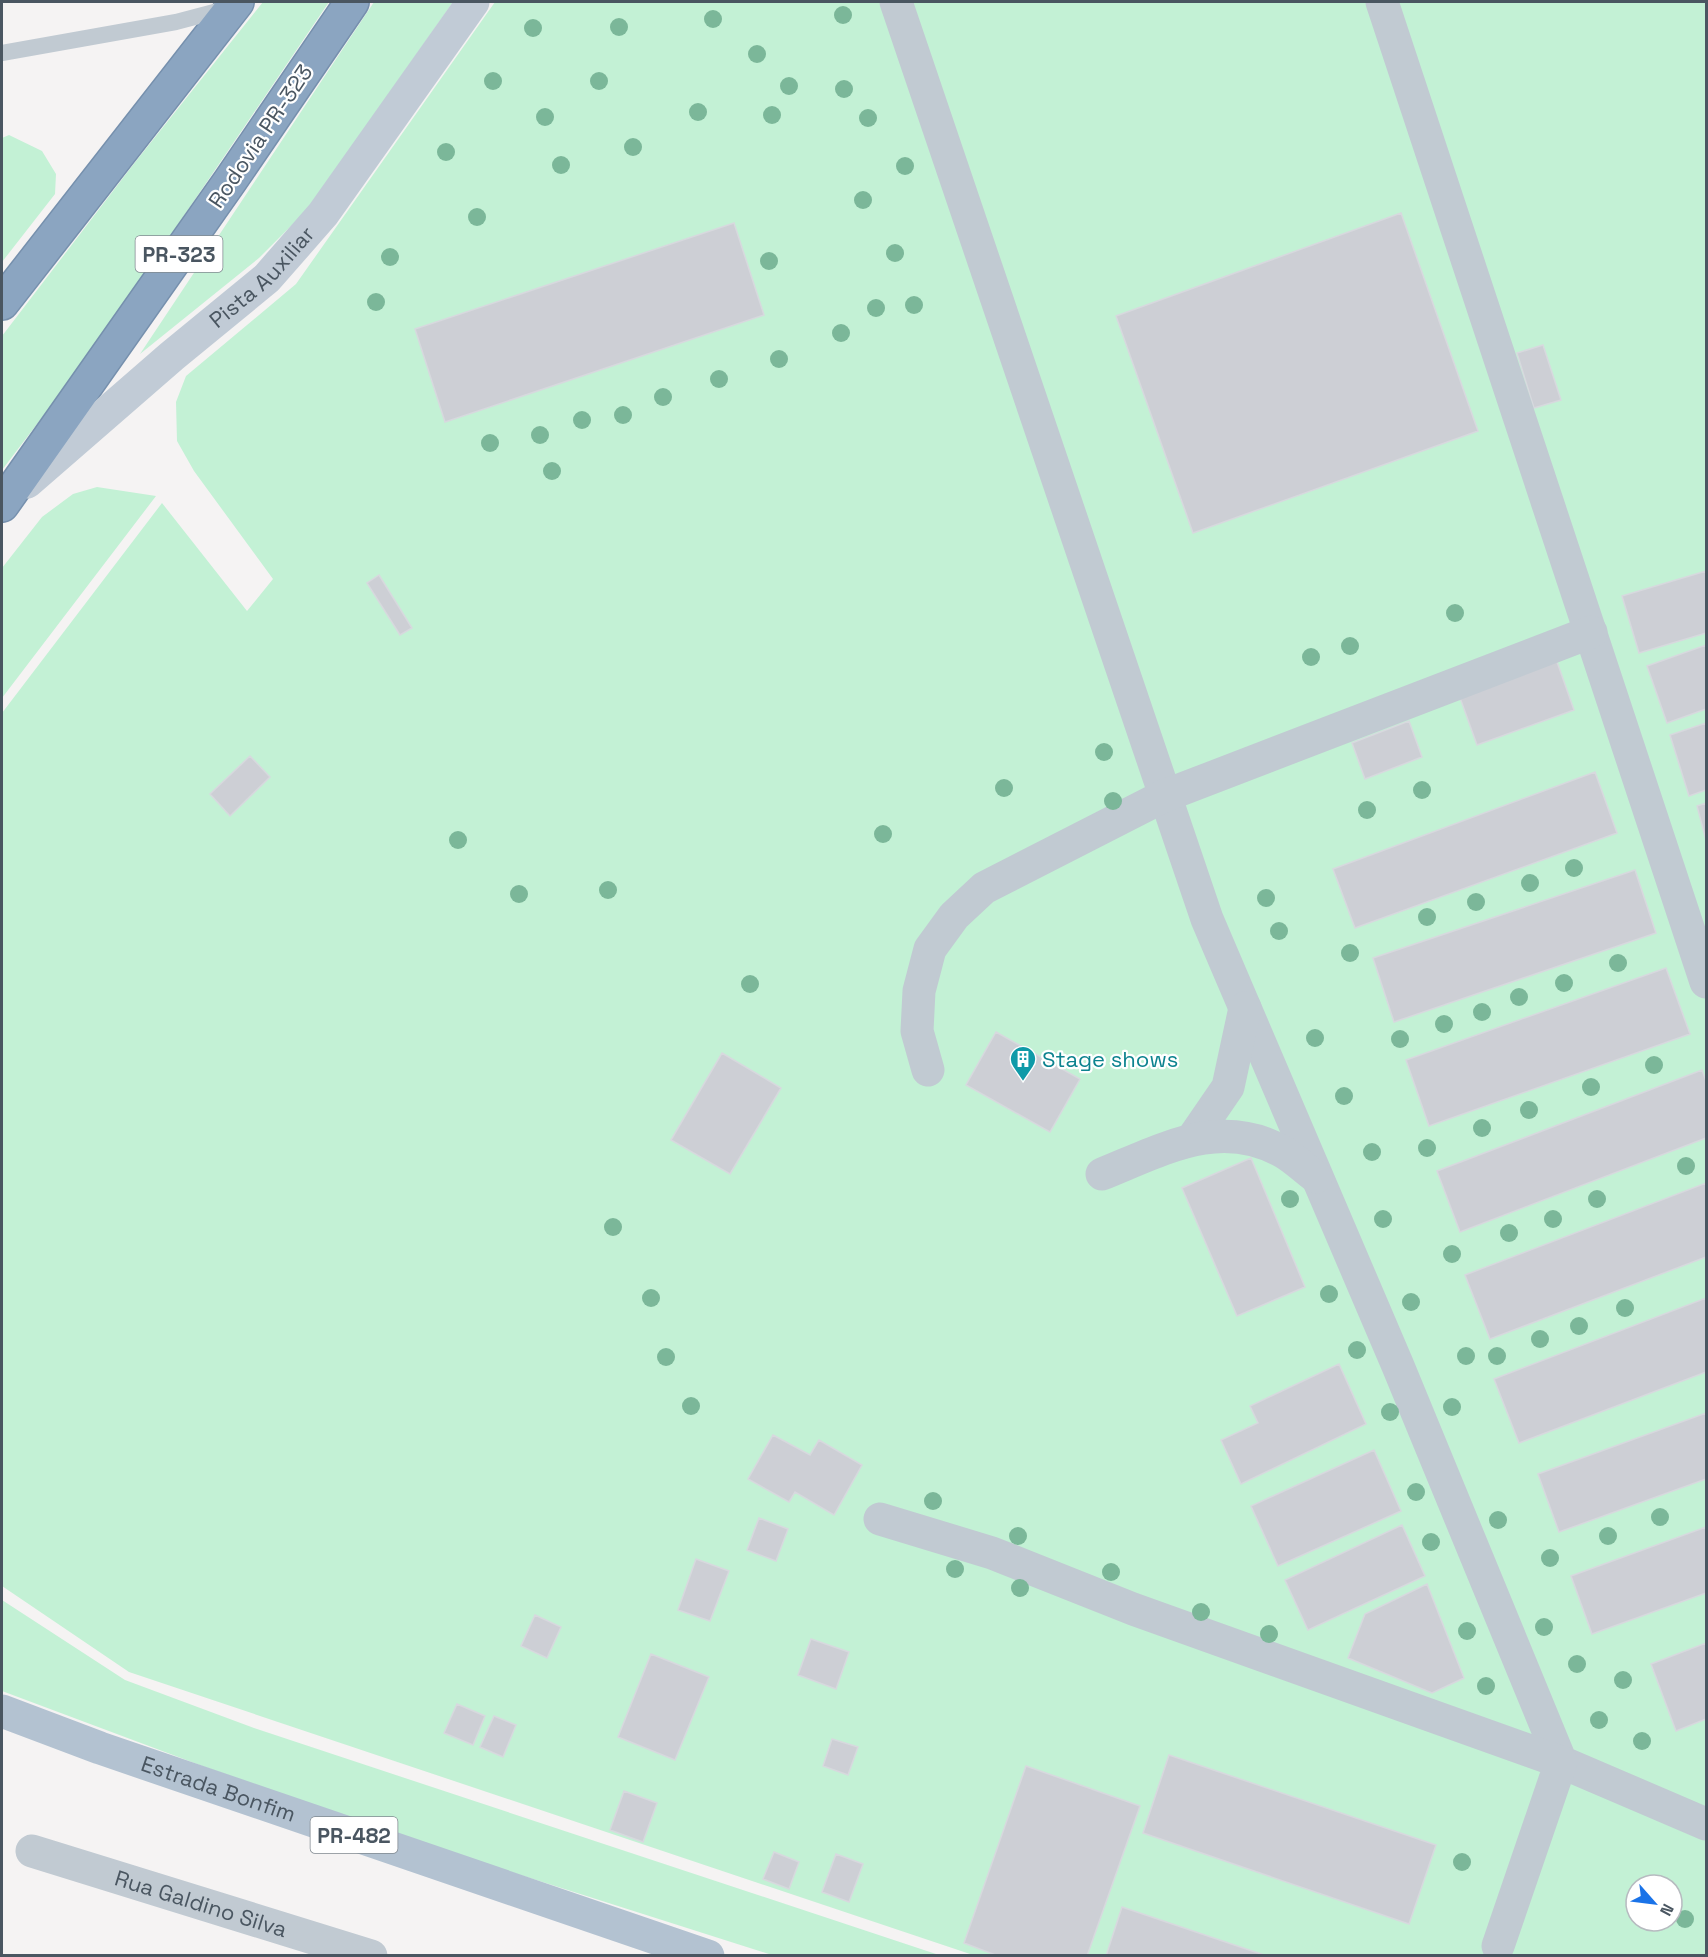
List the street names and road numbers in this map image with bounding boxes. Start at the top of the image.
street label: Rodovia PR-323 [202,59,318,213]
street label: Pista Auxiliar [203,220,320,334]
road number: PR-323 [136,236,222,272]
street label: Estrada Bonfim [138,1749,299,1828]
road number: PR-482 [310,1817,398,1853]
street label: Rua Galdino Silva [111,1864,291,1943]

